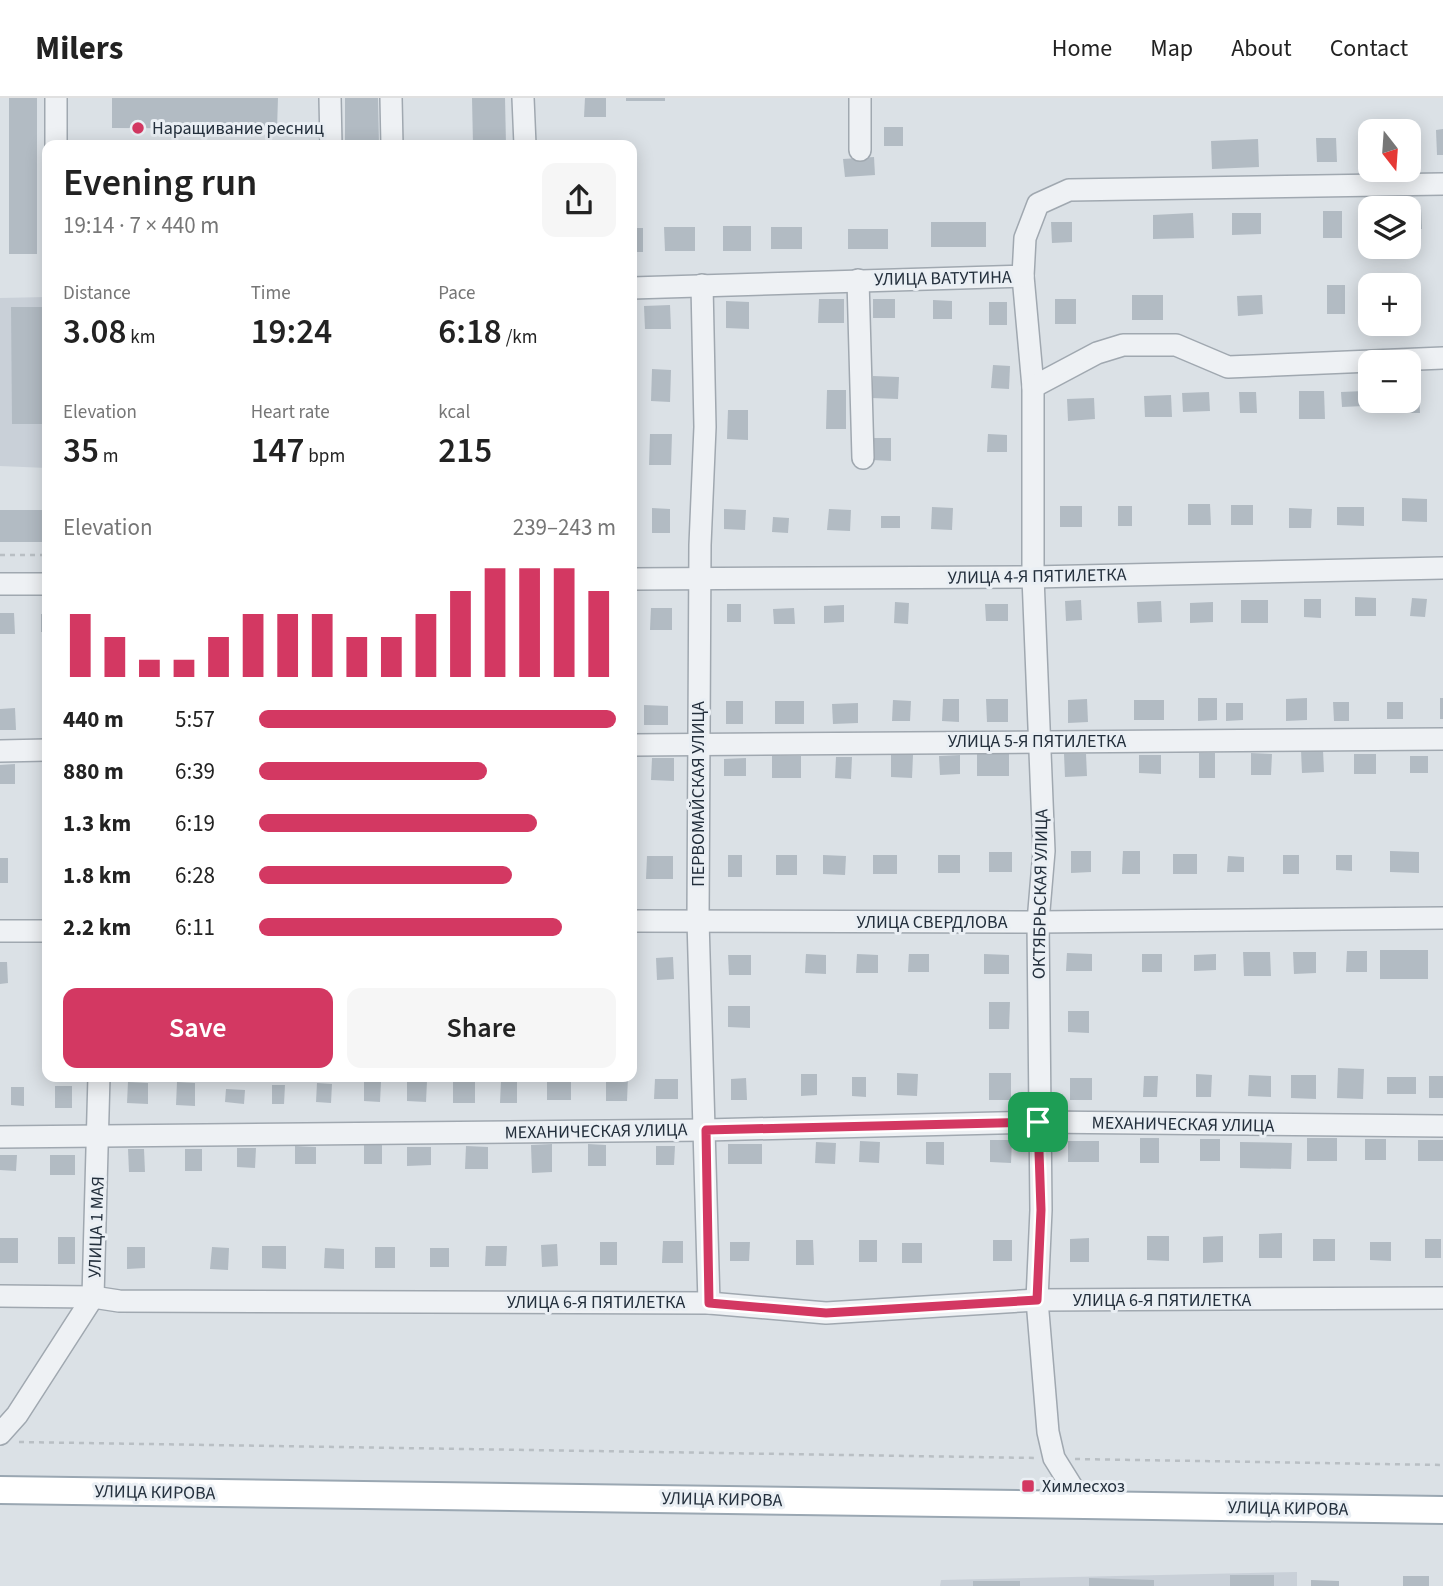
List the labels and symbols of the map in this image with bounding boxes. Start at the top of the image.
place label: Наращивание ресниц [152,116,324,141]
north arrow [1358,119,1421,182]
marker: Наращивание ресниц [130,120,146,136]
street label: УЛИЦА ВАТУТИНА [874,265,1012,292]
street label: УЛИЦА 4-Я ПЯТИЛЕТКА [947,562,1127,591]
street label: ПЕРВОМАЙСКАЯ УЛИЦА [686,701,711,887]
street label: УЛИЦА 5-Я ПЯТИЛЕТКА [948,729,1127,754]
street label: ОКТЯБРЬСКАЯ УЛИЦА [1027,808,1054,979]
street label: УЛИЦА СВЕРДЛОВА [857,910,1008,935]
pin [1008,1092,1068,1152]
street label: МЕХАНИЧЕСКАЯ УЛИЦА [1091,1110,1275,1139]
street label: МЕХАНИЧЕСКАЯ УЛИЦА [504,1117,688,1146]
street label: УЛИЦА 1 МАЯ [82,1176,111,1278]
street label: УЛИЦА 6-Я ПЯТИЛЕТКА [1073,1288,1252,1313]
street label: УЛИЦА 6-Я ПЯТИЛЕТКА [507,1290,686,1315]
place label: Химлесхоз [1042,1474,1125,1499]
marker: Химлесхоз [1020,1478,1036,1494]
street label: УЛИЦА КИРОВА [94,1479,216,1506]
street label: УЛИЦА КИРОВА [661,1486,783,1513]
street label: УЛИЦА КИРОВА [1227,1495,1349,1522]

